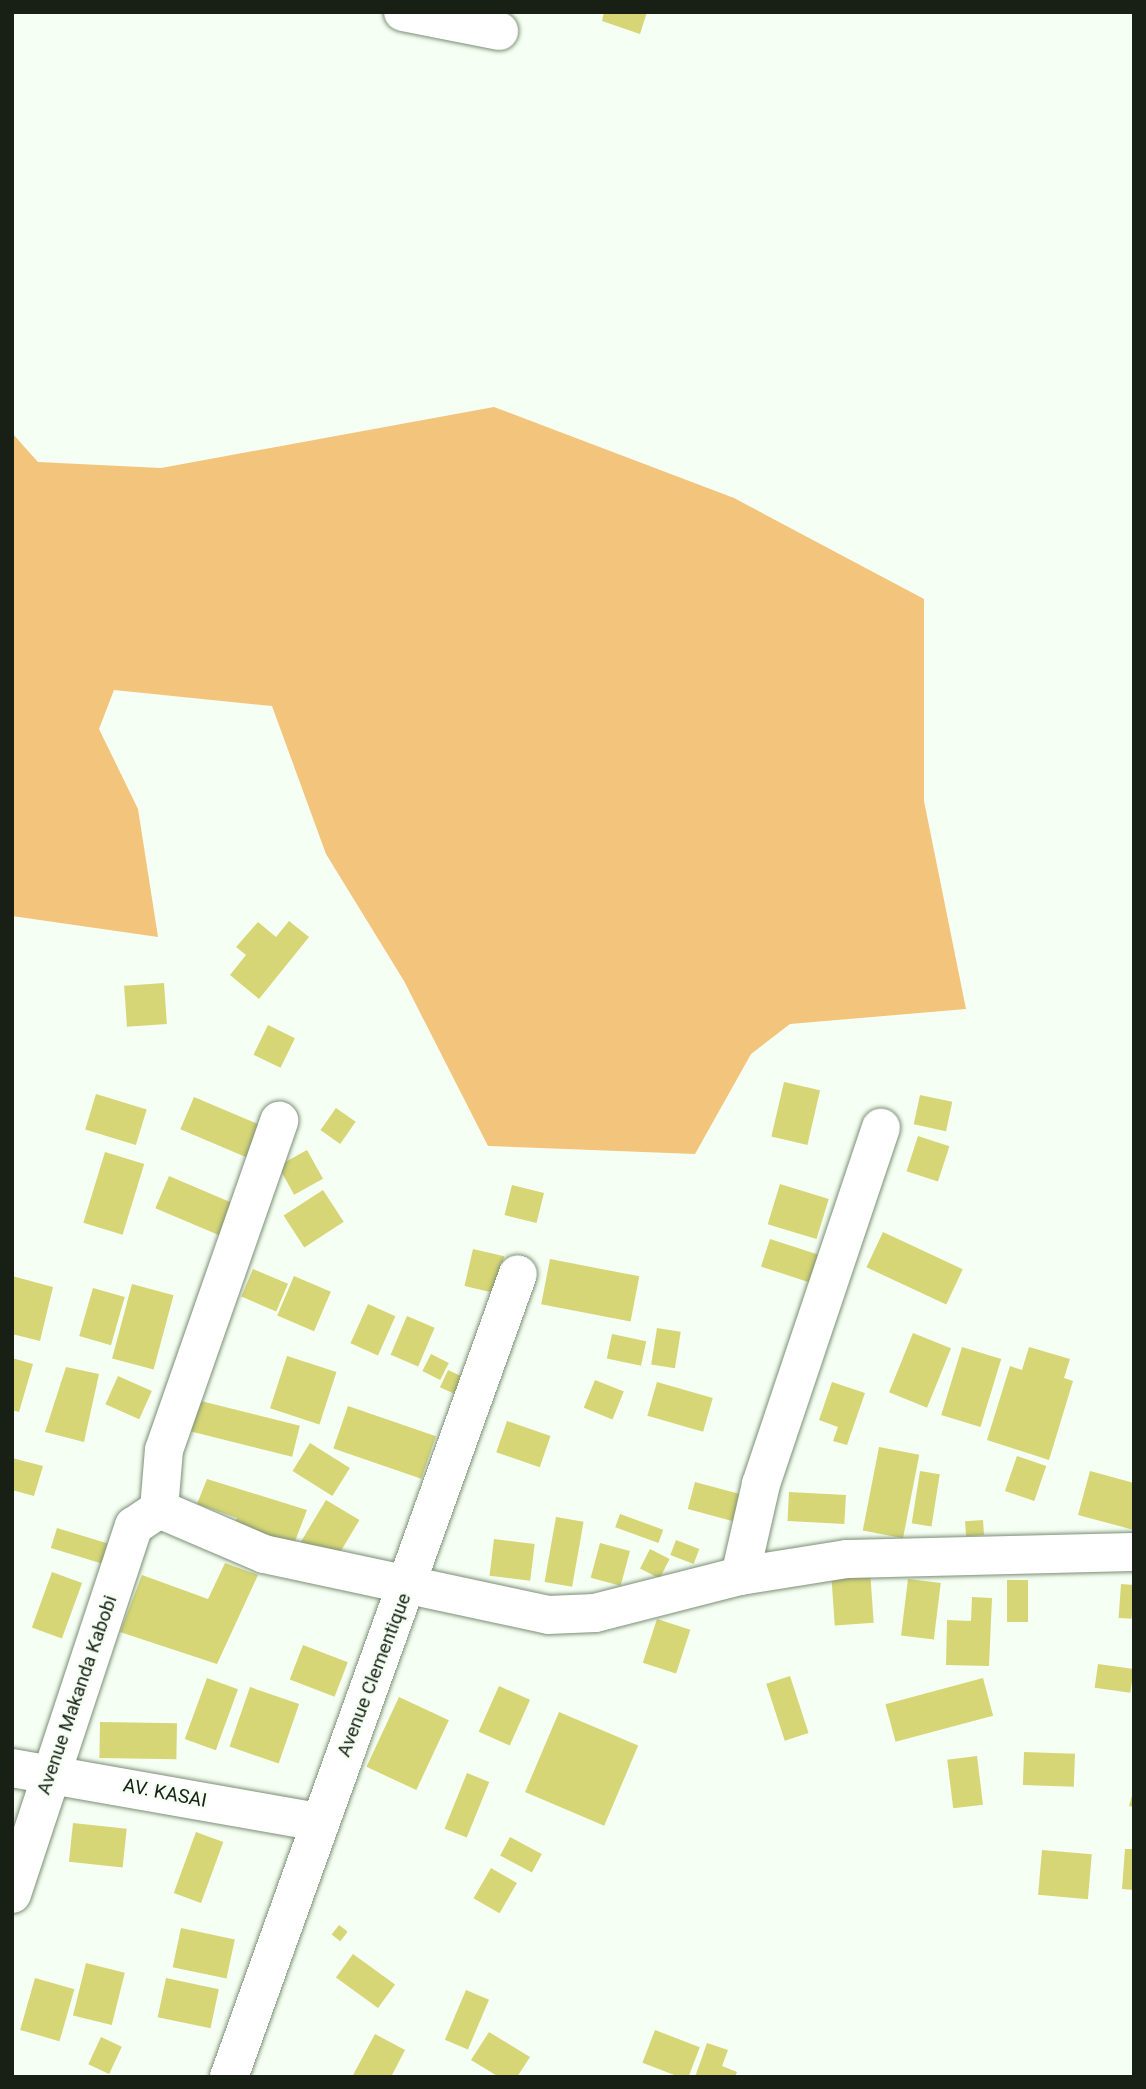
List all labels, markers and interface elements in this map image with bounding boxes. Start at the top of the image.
street label: Avenue Clementique [332,1590,416,1760]
street label: Avenue Makanda Kabobi [32,1592,122,1798]
street label: AV. KASAI [121,1774,209,1812]

